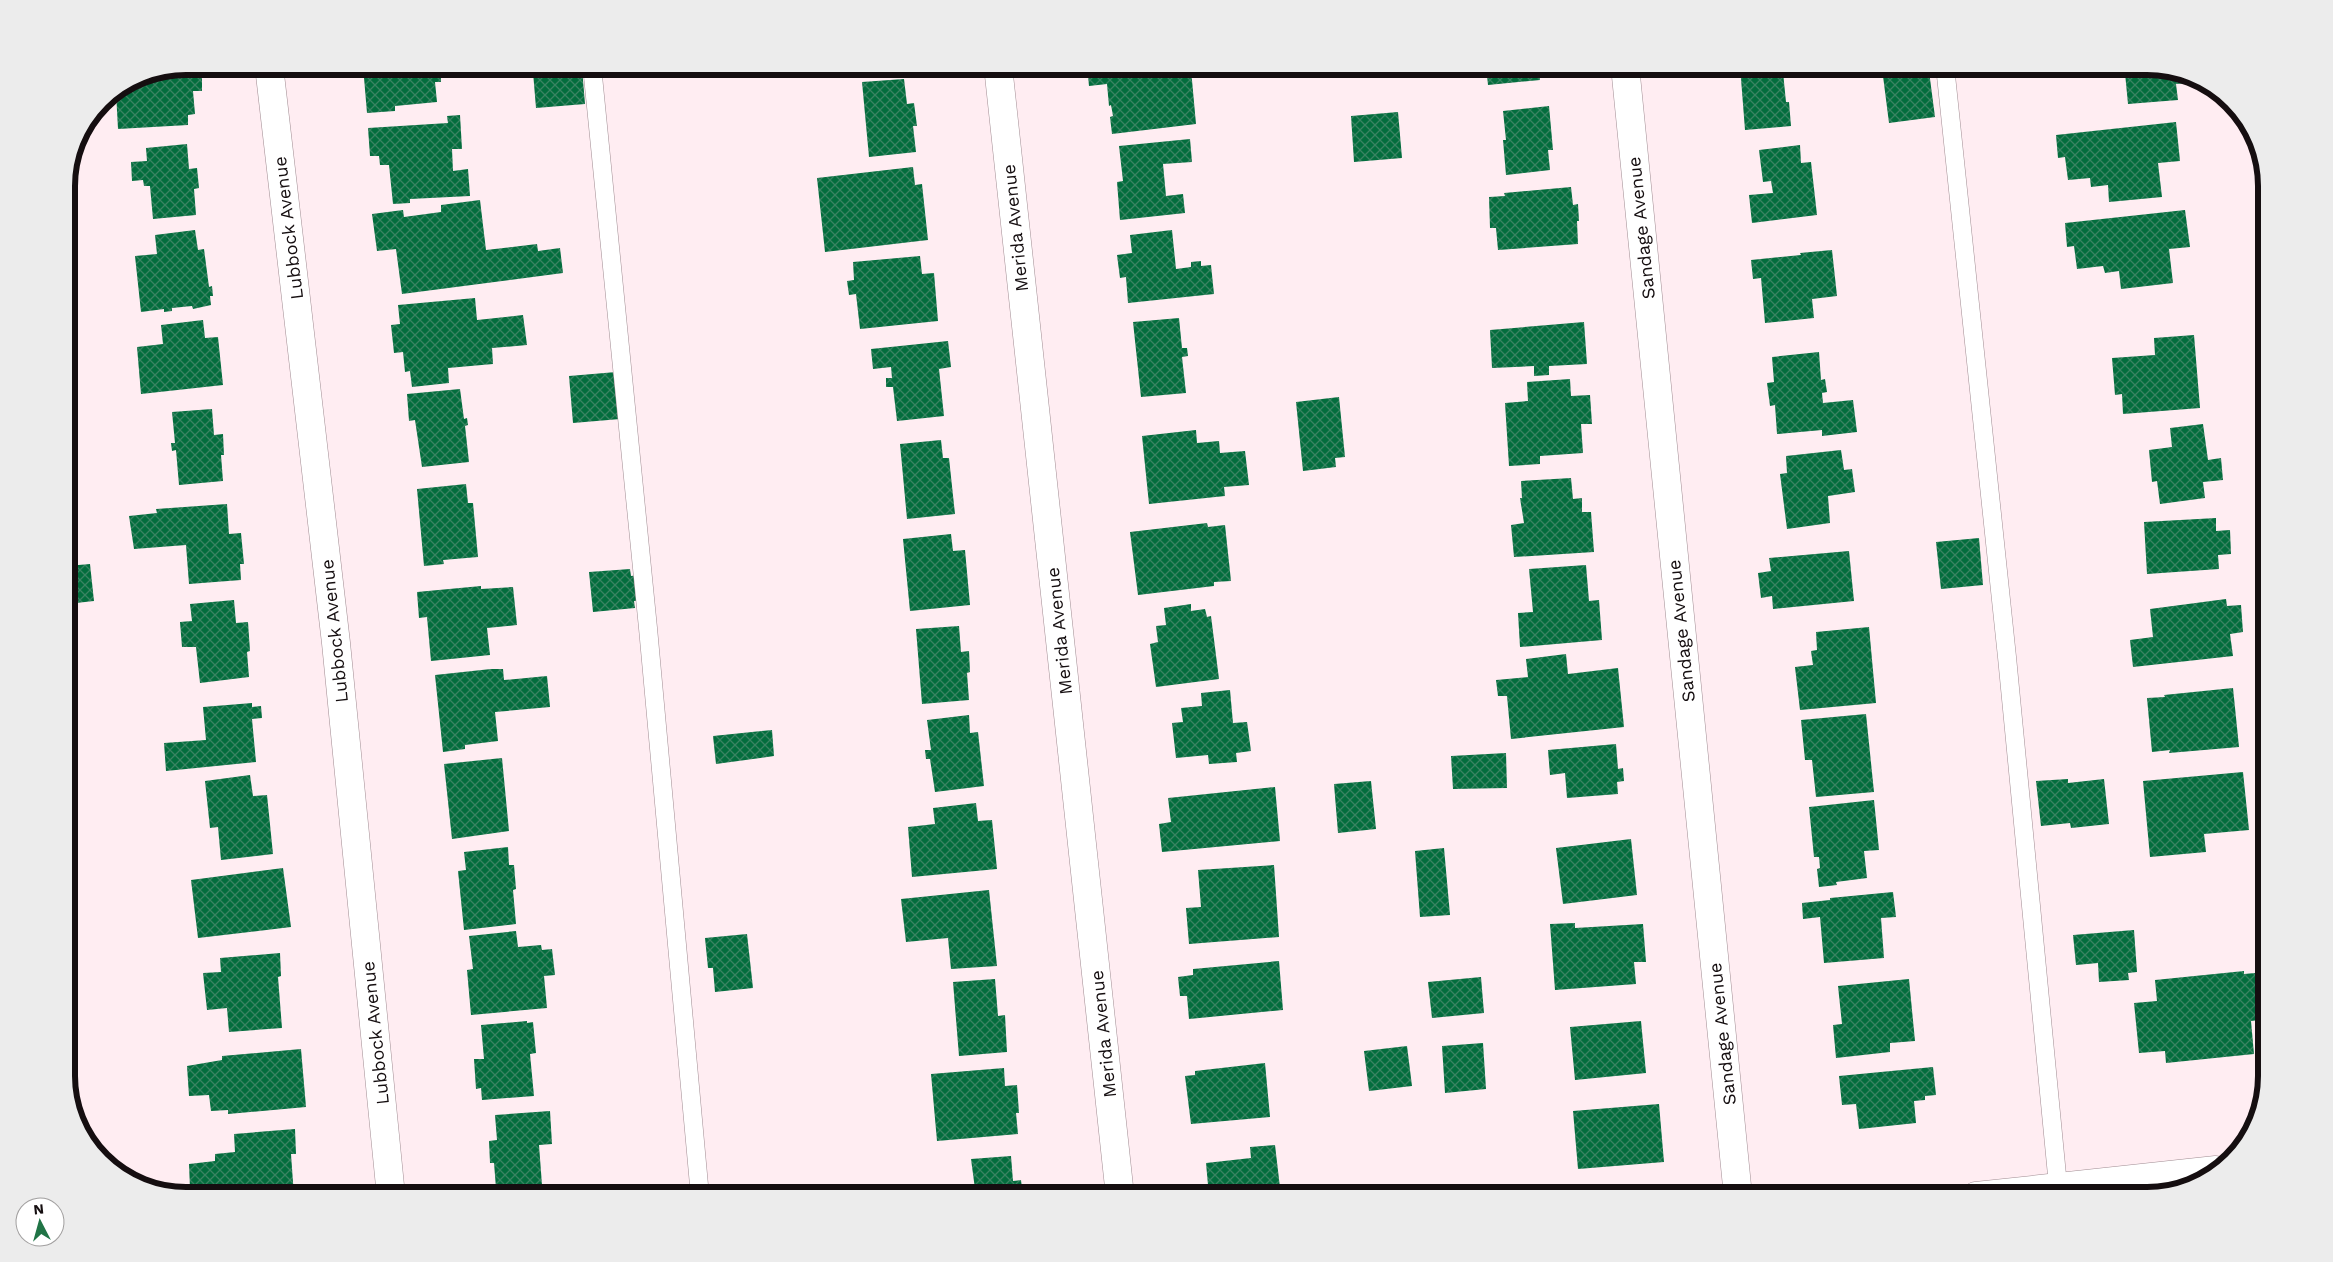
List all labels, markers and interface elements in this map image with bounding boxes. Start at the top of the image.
street label: Lubbock Avenue [269,155,307,301]
street label: Sandage Avenue [1623,156,1659,300]
street label: Merida Avenue [998,163,1032,293]
street label: Lubbock Avenue [316,558,352,704]
street label: Sandage Avenue [1663,559,1699,703]
street label: Merida Avenue [1042,566,1076,696]
street label: Lubbock Avenue [357,960,393,1106]
street label: Sandage Avenue [1704,962,1740,1106]
street label: Merida Avenue [1086,969,1120,1099]
north arrow [15,1197,65,1247]
text: N [33,1201,45,1218]

